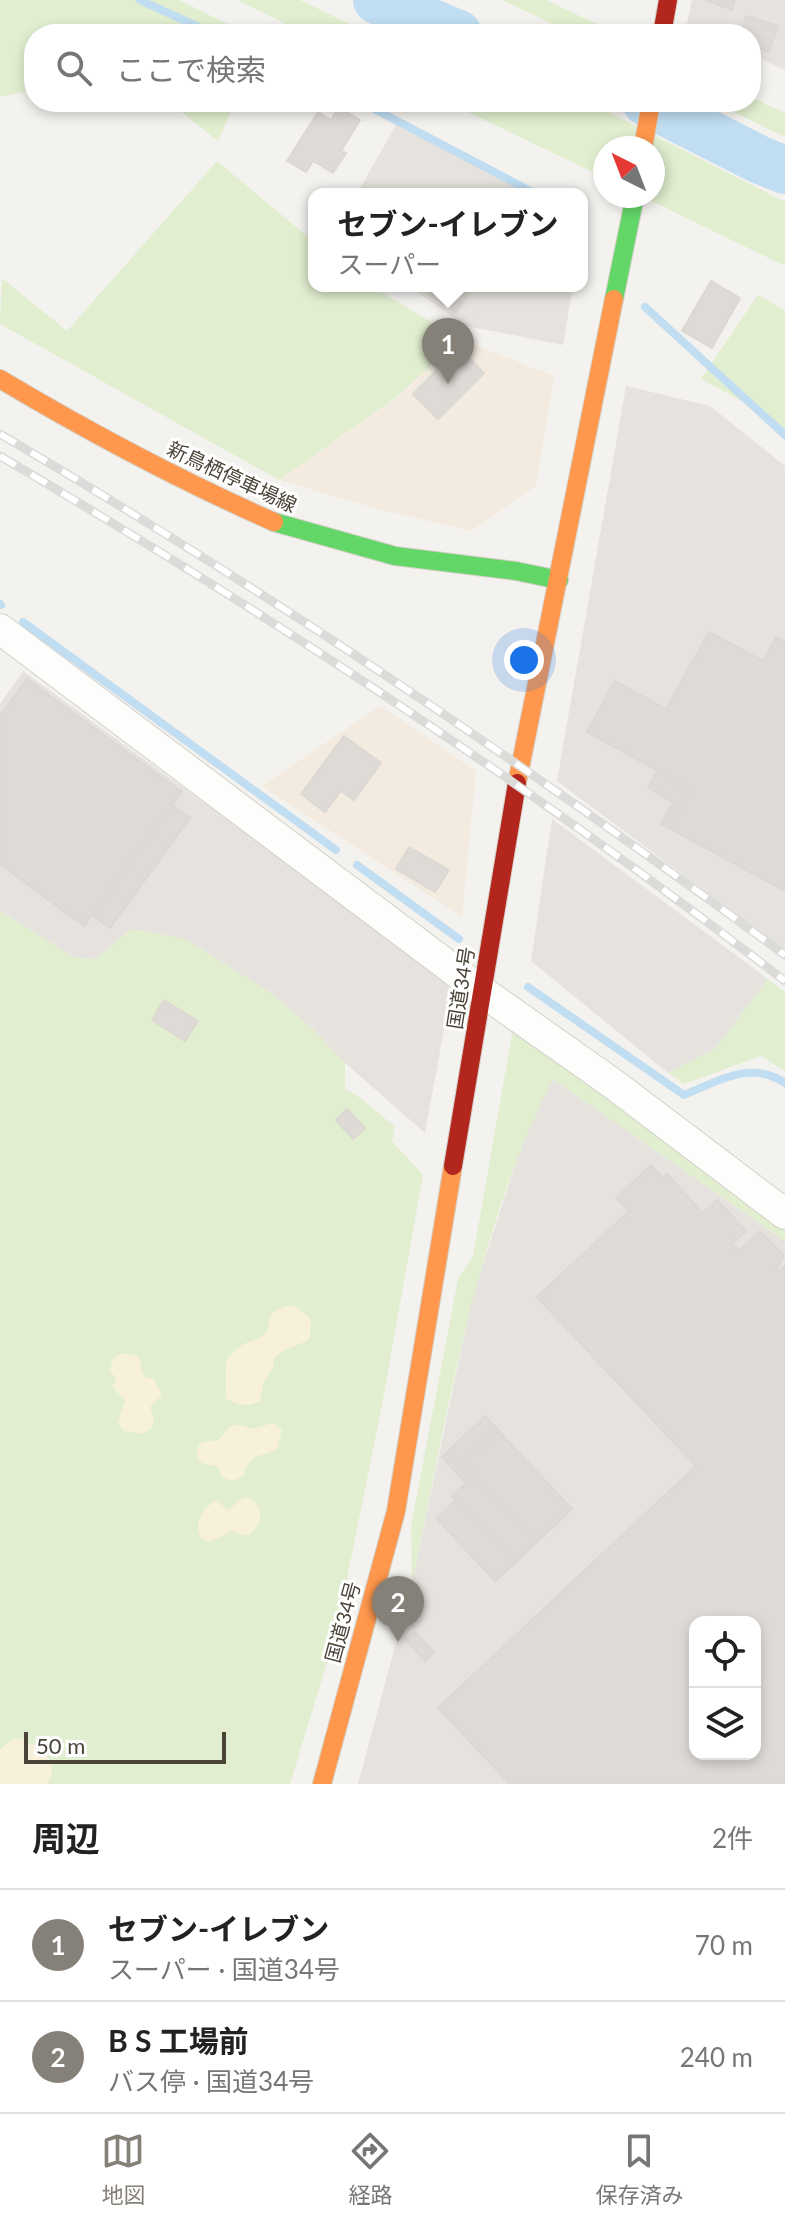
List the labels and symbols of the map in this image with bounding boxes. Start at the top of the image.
north arrow [593,136,665,208]
pin: 1 [422,318,474,384]
street label: 新鳥栖停車場線 [164,436,301,517]
your location [504,640,544,680]
street label: 国道34号 [442,945,478,1031]
pin: 2 [372,1576,424,1642]
street label: 国道34号 [320,1578,364,1665]
scale bar [24,1728,226,1764]

